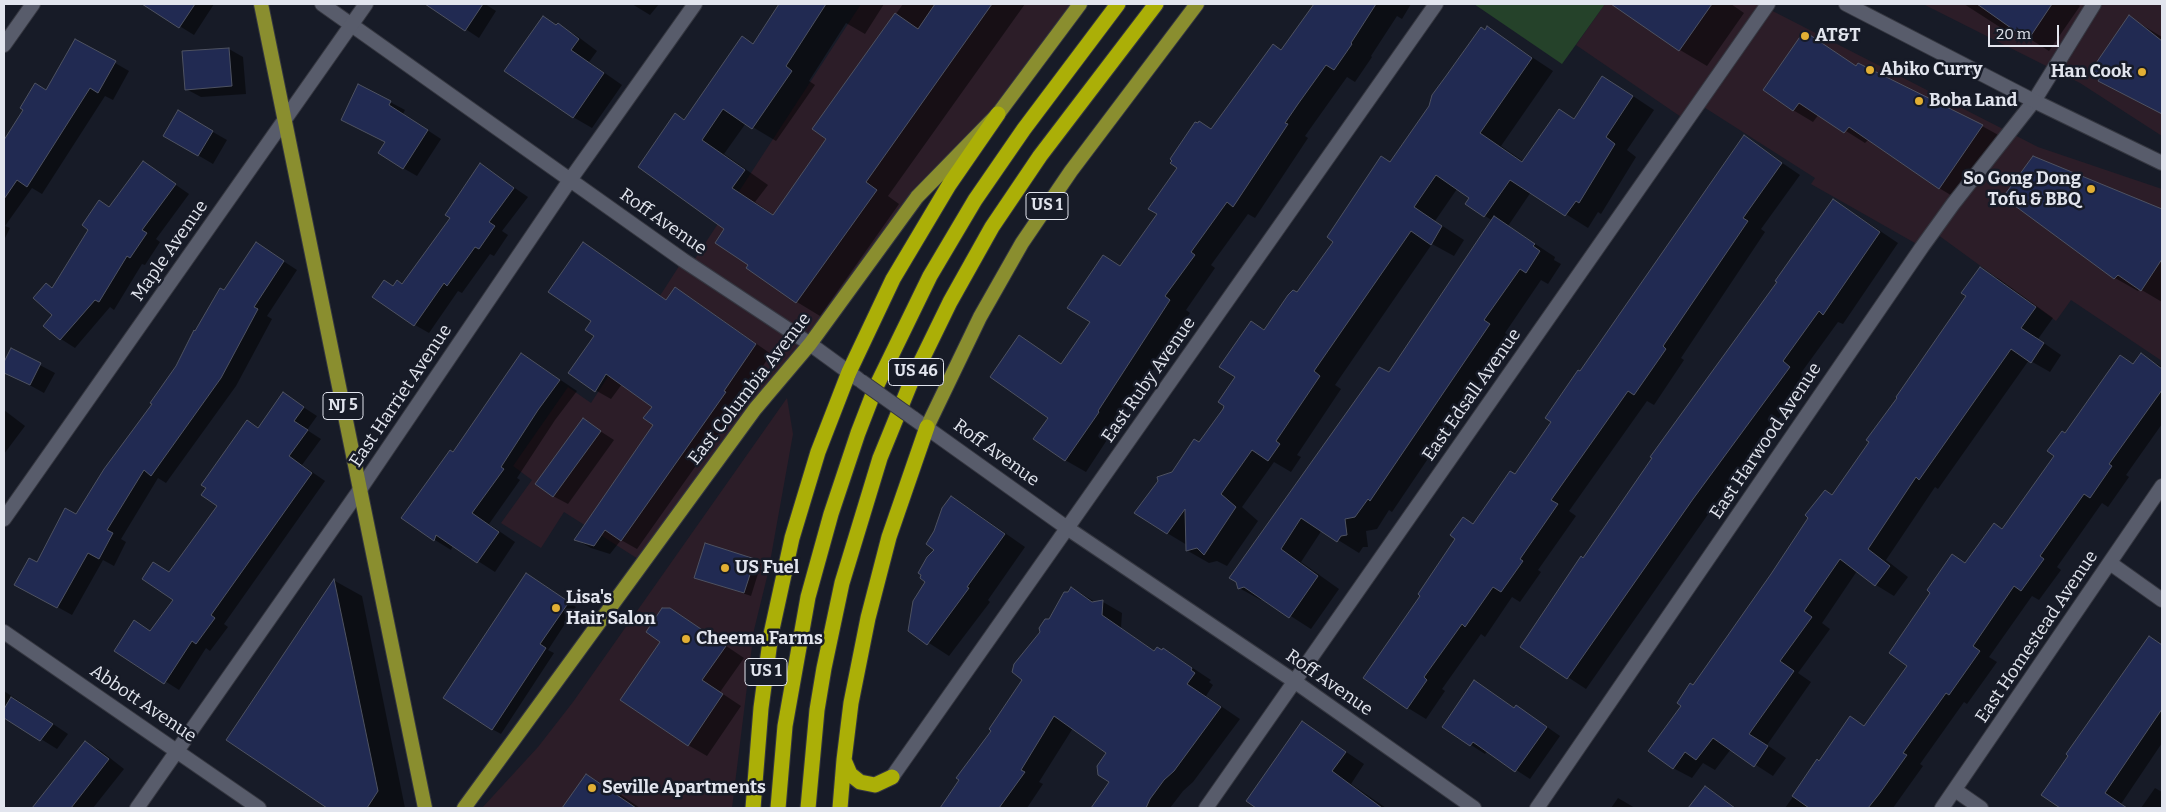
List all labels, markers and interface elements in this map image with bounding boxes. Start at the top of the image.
scale bar [1991,15,2062,47]
place label: AT&T [1815,25,1861,47]
text: 20 m [1996,25,2031,43]
marker: AT&T [1799,30,1811,42]
place label: Abiko Curry [1880,59,1982,81]
place label: Han Cook [2051,61,2132,83]
marker: Abiko Curry [1864,64,1876,76]
marker: Han Cook [2136,66,2148,78]
place label: Boba Land [1929,90,2017,112]
marker: Boba Land [1913,95,1925,107]
place label: So Gong Dong Tofu & BBQ [1963,168,2081,210]
marker: So Gong Dong Tofu & BBQ [2085,183,2097,195]
street label: Roff Avenue [615,184,711,260]
road number: US 1 [1026,192,1068,220]
street label: Maple Avenue [127,196,213,306]
street label: East Columbia Avenue [684,309,816,469]
street label: East Ruby Avenue [1098,313,1200,447]
street label: East Harriet Avenue [345,321,457,471]
street label: East Edsall Avenue [1418,325,1526,465]
road number: US 46 [888,358,944,386]
street label: East Harwood Avenue [1706,359,1826,523]
road number: NJ 5 [323,392,363,420]
street label: Roff Avenue [949,415,1043,491]
street label: East Homestead Avenue [1971,547,2103,727]
place label: US Fuel [735,557,799,579]
marker: US Fuel [719,562,731,574]
place label: Lisa's Hair Salon [566,587,656,630]
marker: Lisa's Hair Salon [550,602,562,614]
place label: Cheema Farms [696,628,823,650]
marker: Cheema Farms [680,633,692,645]
street label: Roff Avenue [1281,645,1377,721]
road number: US 1 [745,659,787,686]
street label: Abbott Avenue [86,660,200,748]
place label: Seville Apartments [602,777,766,799]
marker: Seville Apartments [586,782,598,794]

